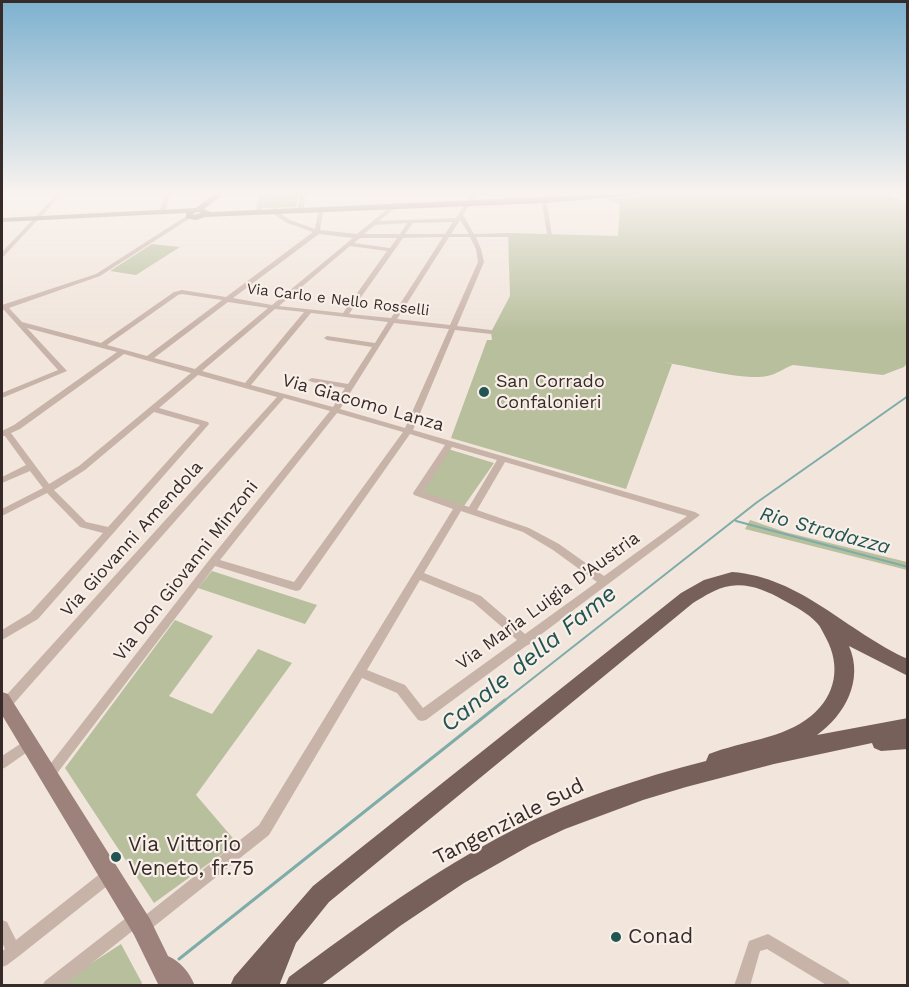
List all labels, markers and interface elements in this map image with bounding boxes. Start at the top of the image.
street label: Via Carlo e Nello Rosselli [246,280,430,320]
street label: Via Giacomo Lanza [279,370,447,436]
place label: San Corrado Confalonieri [496,371,605,413]
marker: San Corrado Confalonieri [477,385,491,399]
street label: Via Giovanni Amendola [56,457,208,621]
street label: Via Don Giovanni Minzoni [109,477,263,665]
water label: Rio Stradazza [757,502,893,560]
street label: Via Maria Luigia D'Austria [452,527,644,675]
water label: Canale della Fame [435,579,623,739]
street label: Tangenziale Sud [430,773,588,871]
place label: Via Vittorio Veneto, fr.75 [128,832,254,882]
marker: Via Vittorio Veneto, fr.75 [109,850,123,864]
place label: Conad [628,924,693,950]
marker: Conad [609,930,623,944]

